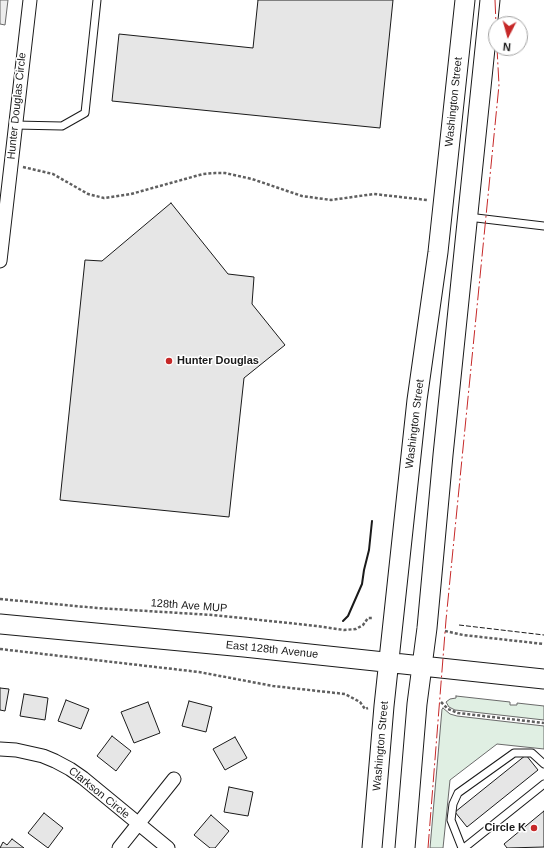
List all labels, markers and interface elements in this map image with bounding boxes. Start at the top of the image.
north arrow [488,16,528,56]
text: N [502,41,511,53]
street label: Hunter Douglas Circle [5,52,29,160]
street label: Washington Street [443,57,465,147]
place label: Hunter Douglas [177,354,259,368]
marker: Hunter Douglas [164,356,174,366]
street label: Washington Street [403,378,427,470]
street label: 128th Ave MUP [150,597,228,615]
street label: East 128th Avenue [225,639,319,661]
street label: Washington Street [370,701,392,791]
street label: Clarkson Circle [66,764,132,822]
place label: Circle K [484,821,526,835]
marker: Circle K [529,823,539,833]

